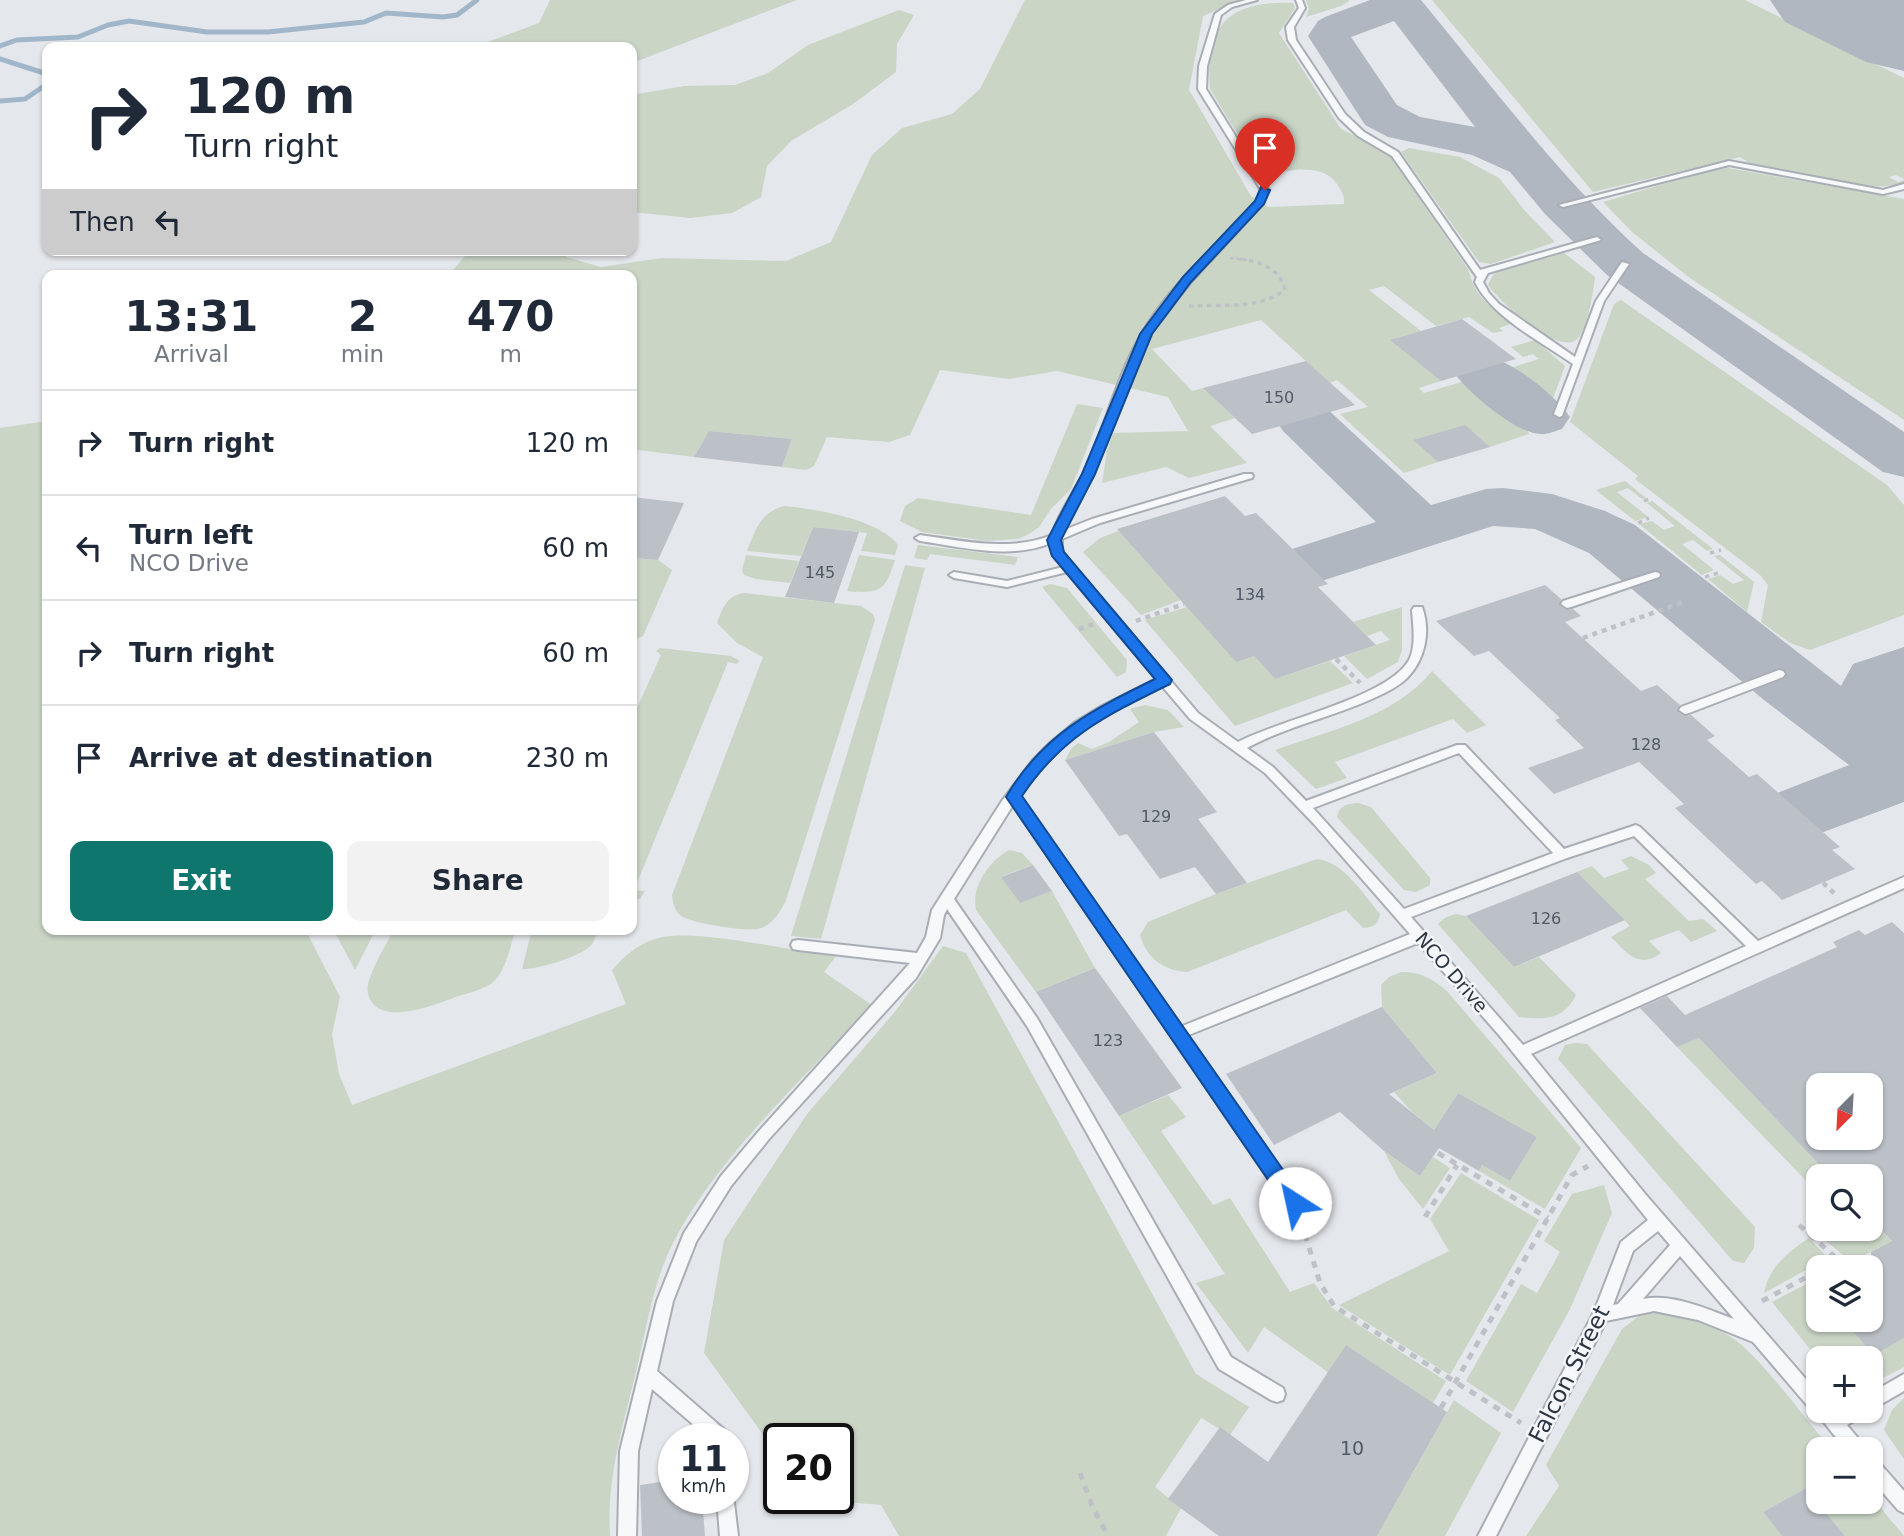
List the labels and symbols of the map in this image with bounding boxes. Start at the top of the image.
pin [1235,118,1295,190]
house number: 150 [1264,388,1294,407]
house number: 145 [805,563,835,582]
house number: 134 [1235,585,1265,604]
house number: 128 [1631,735,1661,754]
house number: 129 [1141,807,1171,826]
house number: 126 [1531,909,1561,928]
street label: NCO Drive [1411,927,1493,1017]
house number: 123 [1093,1031,1123,1050]
north arrow [1806,1073,1883,1150]
position arrow [1258,1166,1332,1240]
street label: Falcon Street [1523,1301,1615,1447]
speed limit sign: 20 [763,1423,854,1514]
house number: 10 [1340,1437,1364,1459]

